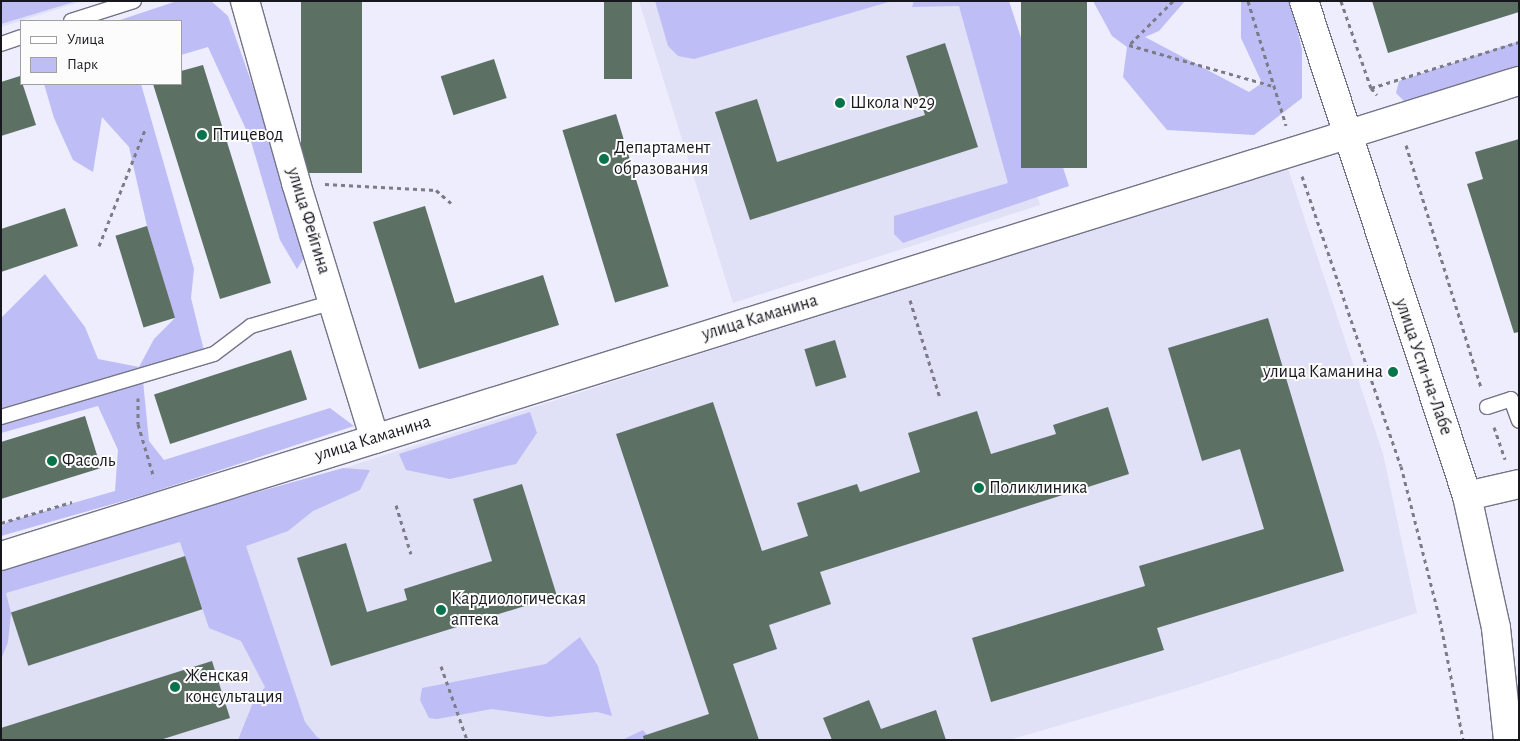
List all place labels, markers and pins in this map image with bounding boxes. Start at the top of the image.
place label: Школа №29 [850,92,935,114]
marker: Школа №29 [834,97,846,109]
place label: Птицевод [212,124,283,146]
marker: Птицевод [196,129,208,141]
place label: Департамент образования [614,138,710,180]
marker: Департамент образования [598,153,610,165]
place label: улица Каманина [1263,361,1383,383]
marker: улица Каманина [1387,366,1399,378]
place label: Фасоль [62,450,115,472]
marker: Фасоль [46,455,58,467]
place label: Поликлиника [989,477,1087,499]
marker: Поликлиника [973,482,985,494]
place label: Кардиологическая аптека [451,589,586,632]
marker: Кардиологическая аптека [435,604,447,616]
place label: Женская консультация [185,666,283,709]
marker: Женская консультация [169,681,181,693]

